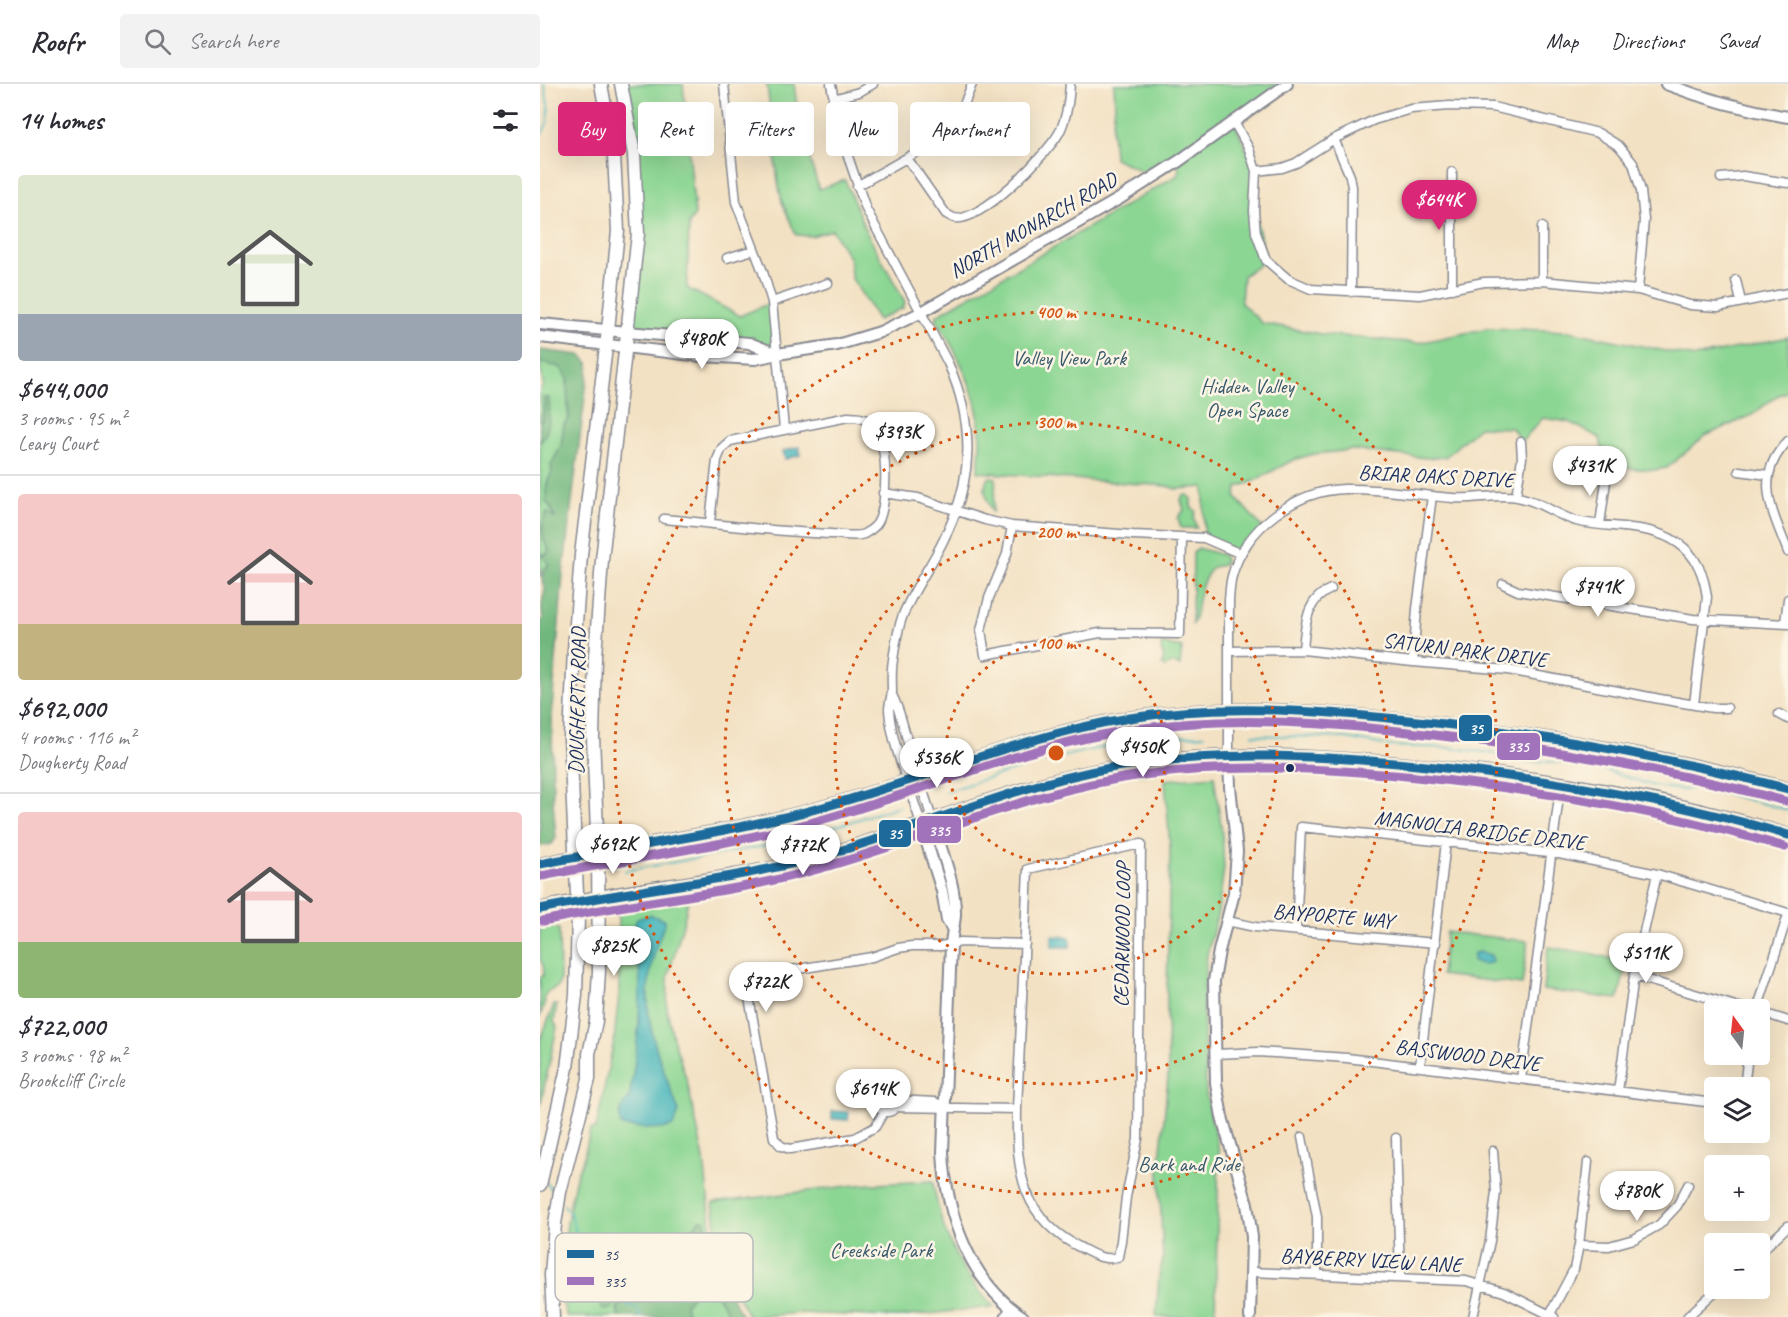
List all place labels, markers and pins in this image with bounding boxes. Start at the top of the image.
pin: $644K [1397,180,1481,231]
pin: $480K [660,319,744,370]
pin: $393K [856,412,940,463]
pin: $431K [1548,446,1632,497]
pin: $741K [1556,567,1640,618]
pin: $450K [1101,727,1185,778]
pin: $536K [895,738,979,789]
centre of rings [1046,743,1066,763]
unlabelled marker [1284,762,1296,774]
pin: $692K [571,824,655,875]
pin: $772K [761,825,845,876]
pin: $825K [572,926,656,977]
pin: $511K [1604,933,1688,984]
pin: $722K [724,962,808,1013]
pin: $614K [831,1069,915,1120]
pin: $780K [1595,1171,1679,1222]

